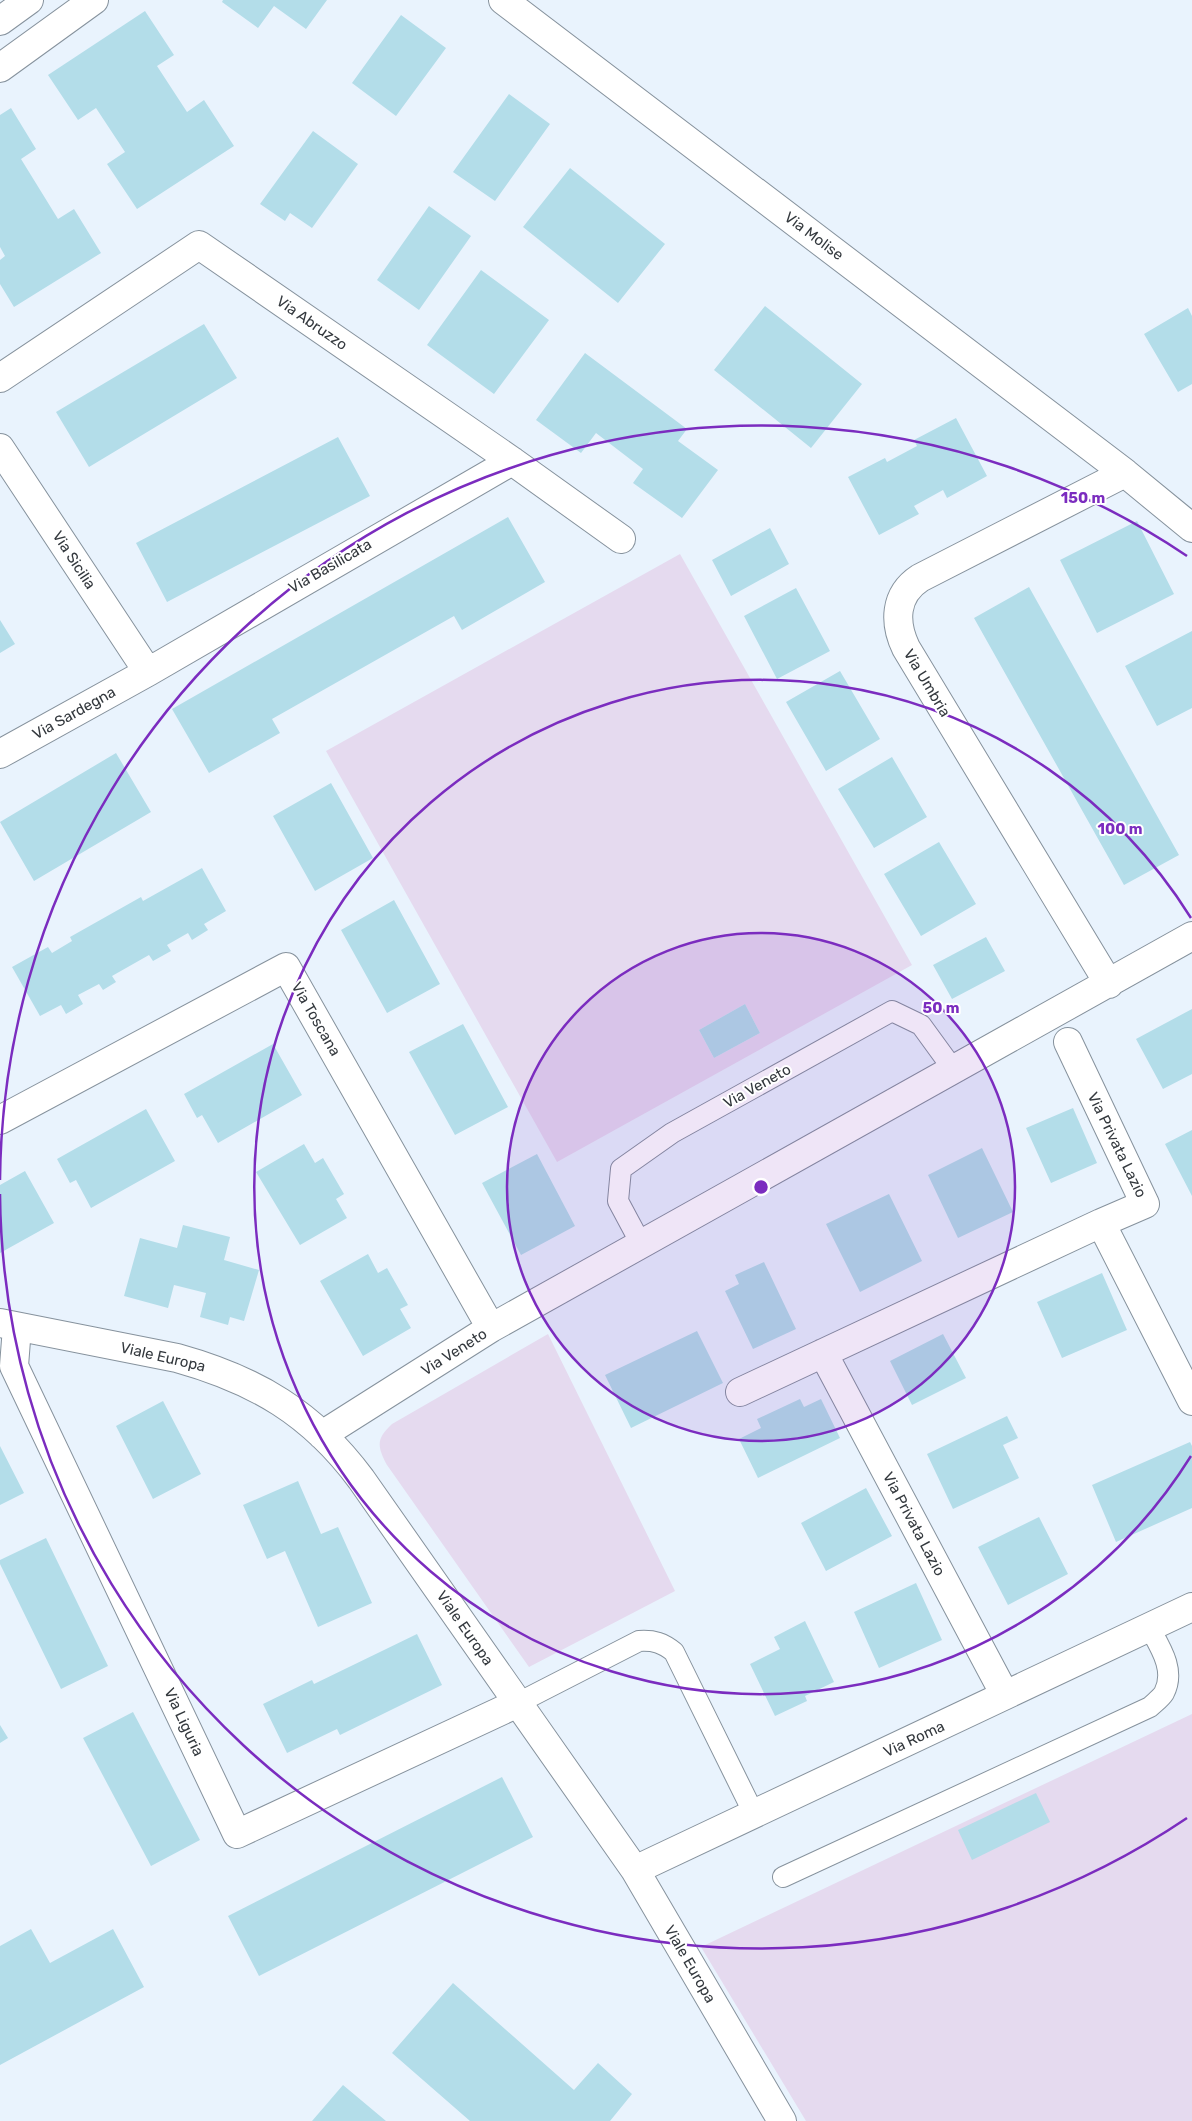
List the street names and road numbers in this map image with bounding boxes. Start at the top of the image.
street label: Via Molise [781,208,847,264]
street label: Via Abruzzo [273,292,351,354]
street label: Via Sicilia [49,528,99,592]
street label: Via Basilicata [285,535,375,597]
street label: Via Umbria [900,646,954,720]
street label: Via Sardegna [29,683,119,743]
street label: Via Toscana [288,979,344,1059]
street label: Via Veneto [720,1060,794,1112]
street label: Via Privata Lazio [1084,1089,1150,1201]
street label: Via Veneto [418,1325,490,1379]
street label: Viale Europa [119,1338,207,1376]
street label: Via Privata Lazio [879,1469,949,1579]
street label: Viale Europa [433,1587,497,1669]
street label: Via Liguria [160,1685,208,1759]
street label: Via Roma [881,1717,947,1761]
street label: Viale Europa [660,1922,720,2006]

